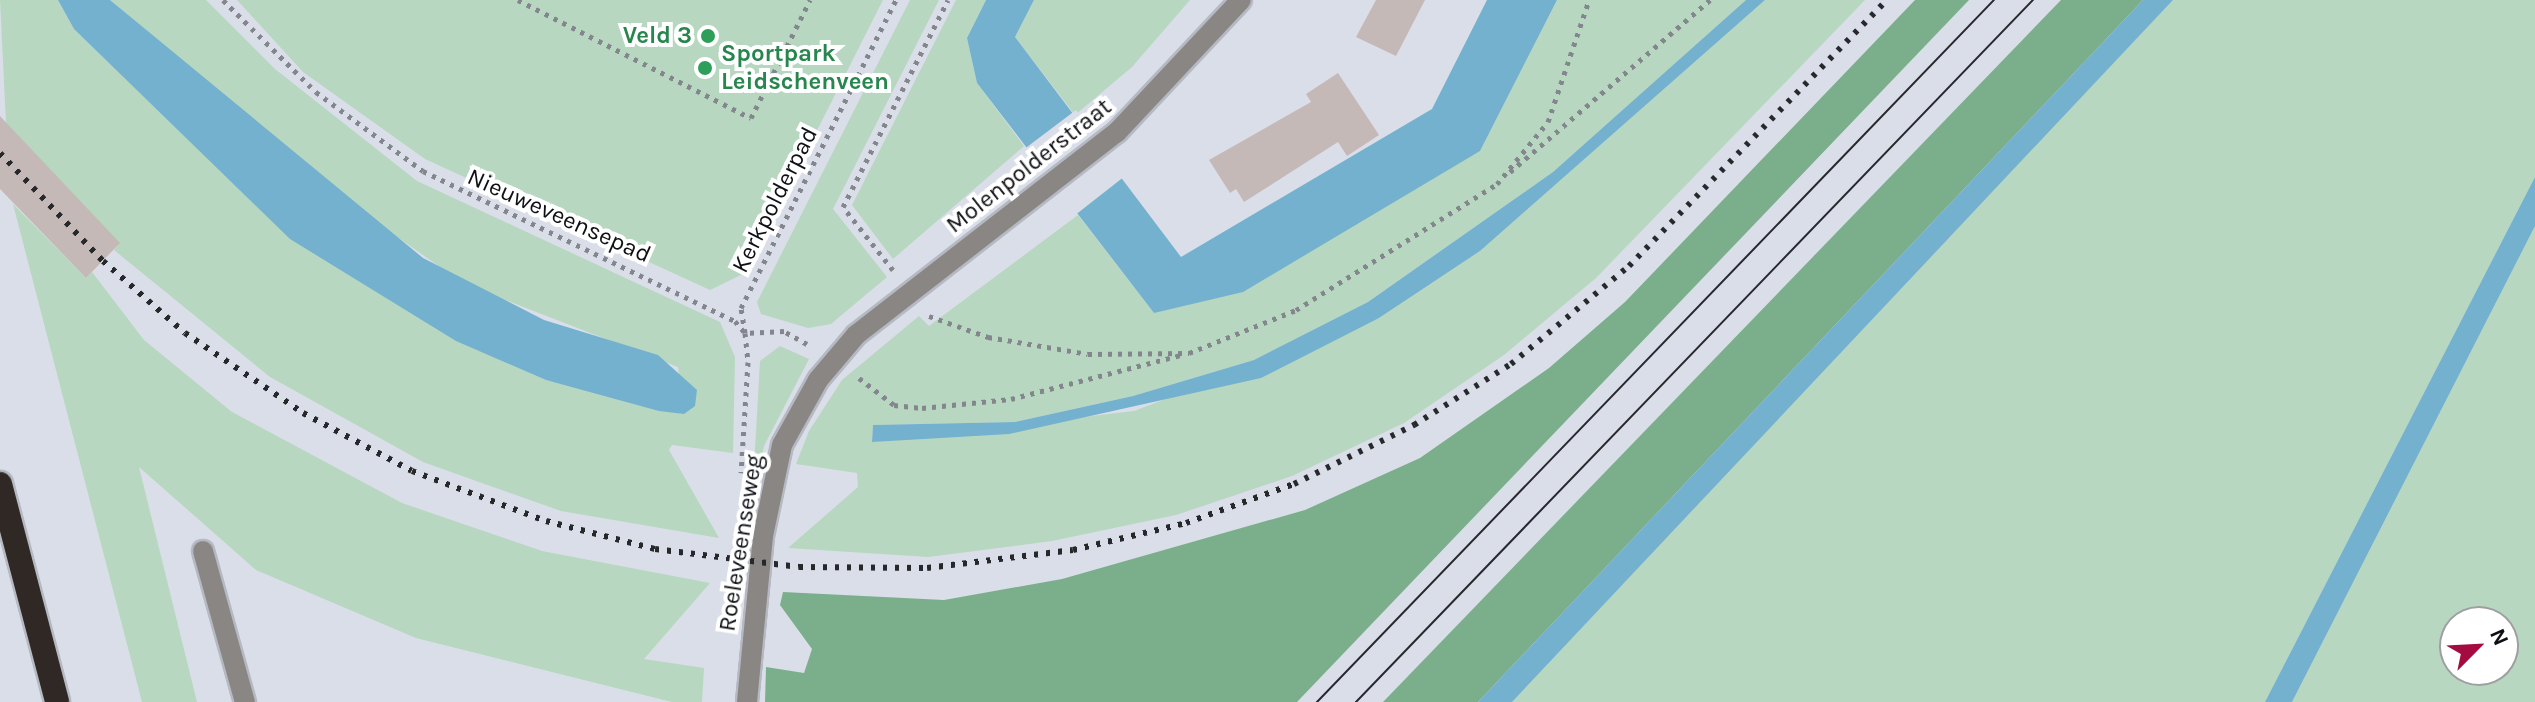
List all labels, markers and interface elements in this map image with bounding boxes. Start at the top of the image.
place label: Veld 3 [623,22,692,50]
marker: Veld 3 [699,27,717,45]
place label: Sportpark Leidschenveen [721,40,889,96]
marker: Sportpark Leidschenveen [696,59,714,77]
street label: Molenpolderstraat [941,93,1117,239]
street label: Kerkpolderpad [726,122,824,278]
street label: Nieuweveensepad [463,163,655,269]
street label: Roeleveenseweg [713,453,769,633]
north arrow [2439,606,2519,686]
text: N [2484,625,2514,650]

